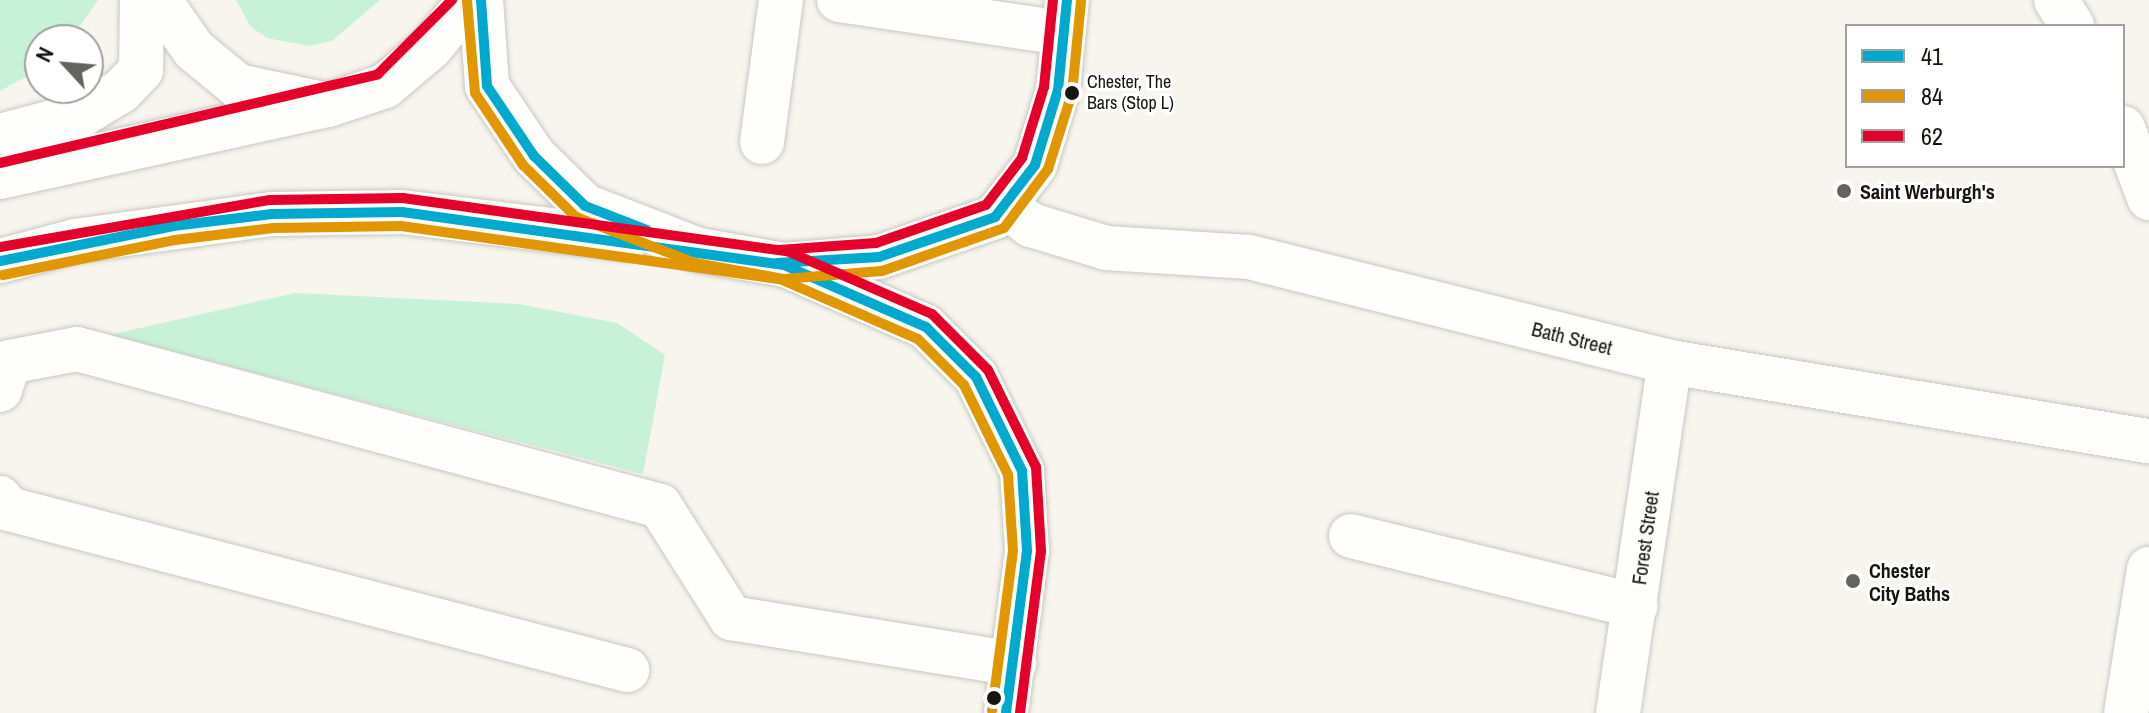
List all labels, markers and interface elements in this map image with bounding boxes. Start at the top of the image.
north arrow [24,24,104,104]
legend [1845,24,2125,168]
text: 41 [1921,40,1943,72]
text: N [28,42,61,67]
place label: Chester, The Bars (Stop L) [1087,72,1174,114]
text: 84 [1921,80,1943,112]
marker: Chester, The Bars (Stop L) [1064,85,1080,101]
text: 62 [1921,120,1943,152]
place label: Saint Werburgh's [1860,179,1995,203]
marker: Saint Werburgh's [1835,182,1853,200]
street label: Bath Street [1529,316,1615,360]
street label: Forest Street [1627,490,1663,586]
place label: Chester City Baths [1869,558,1950,605]
marker: Chester City Baths [1844,572,1862,590]
unlabelled marker [986,690,1002,706]

